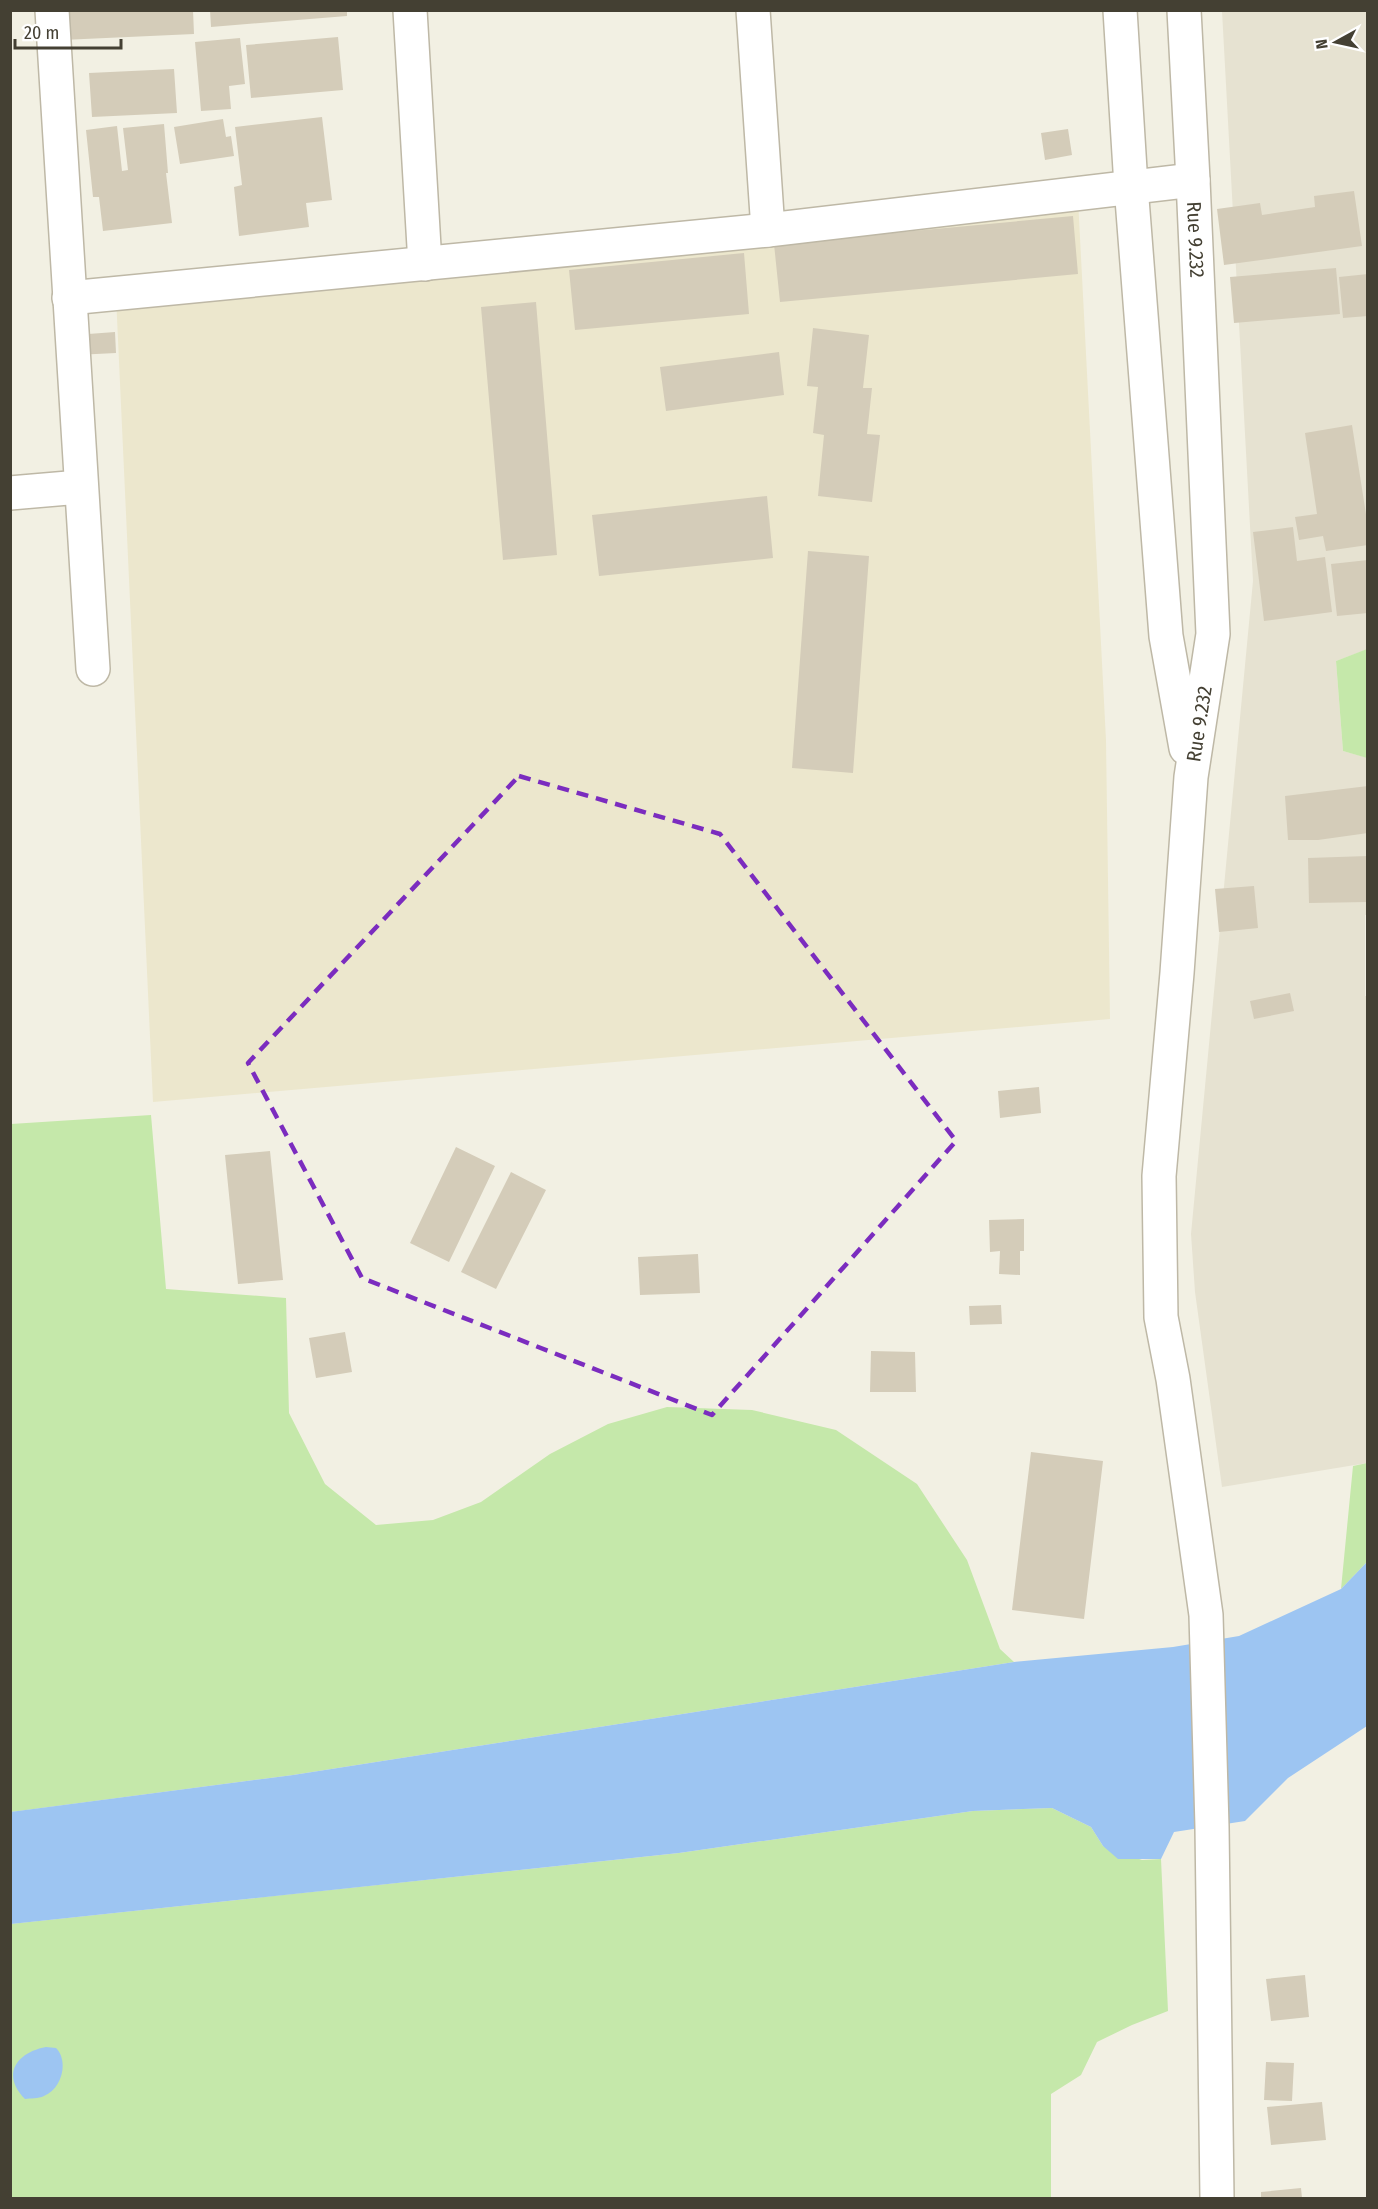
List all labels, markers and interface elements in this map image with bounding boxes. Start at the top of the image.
scale bar [15,12,122,50]
north arrow [1306,12,1366,72]
text: 20 m [24,22,59,44]
text: N [1312,38,1332,50]
street label: Rue 9.232 [1182,201,1209,279]
street label: Rue 9.232 [1181,684,1217,764]

